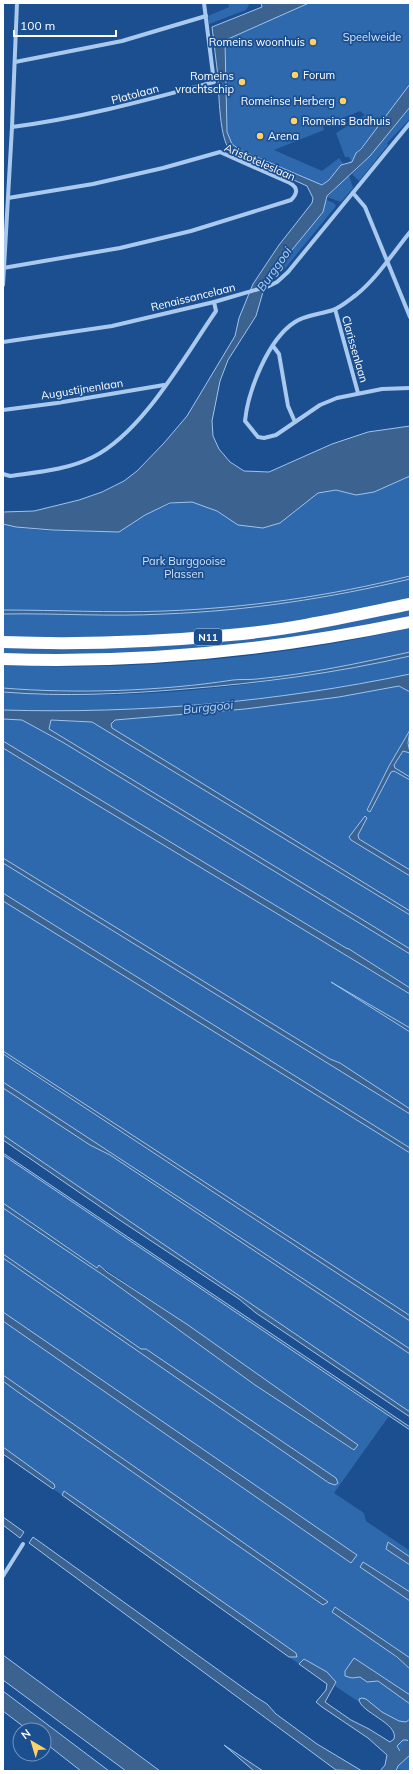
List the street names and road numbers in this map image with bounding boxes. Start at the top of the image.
street label: Platolaan [110,81,160,107]
street label: Aristoteleslaan [222,140,298,184]
street label: Renaissancelaan [149,280,237,314]
street label: Clarissenlaan [339,314,371,384]
street label: Augustijnenlaan [40,376,124,402]
road number: N11 [194,629,222,645]

